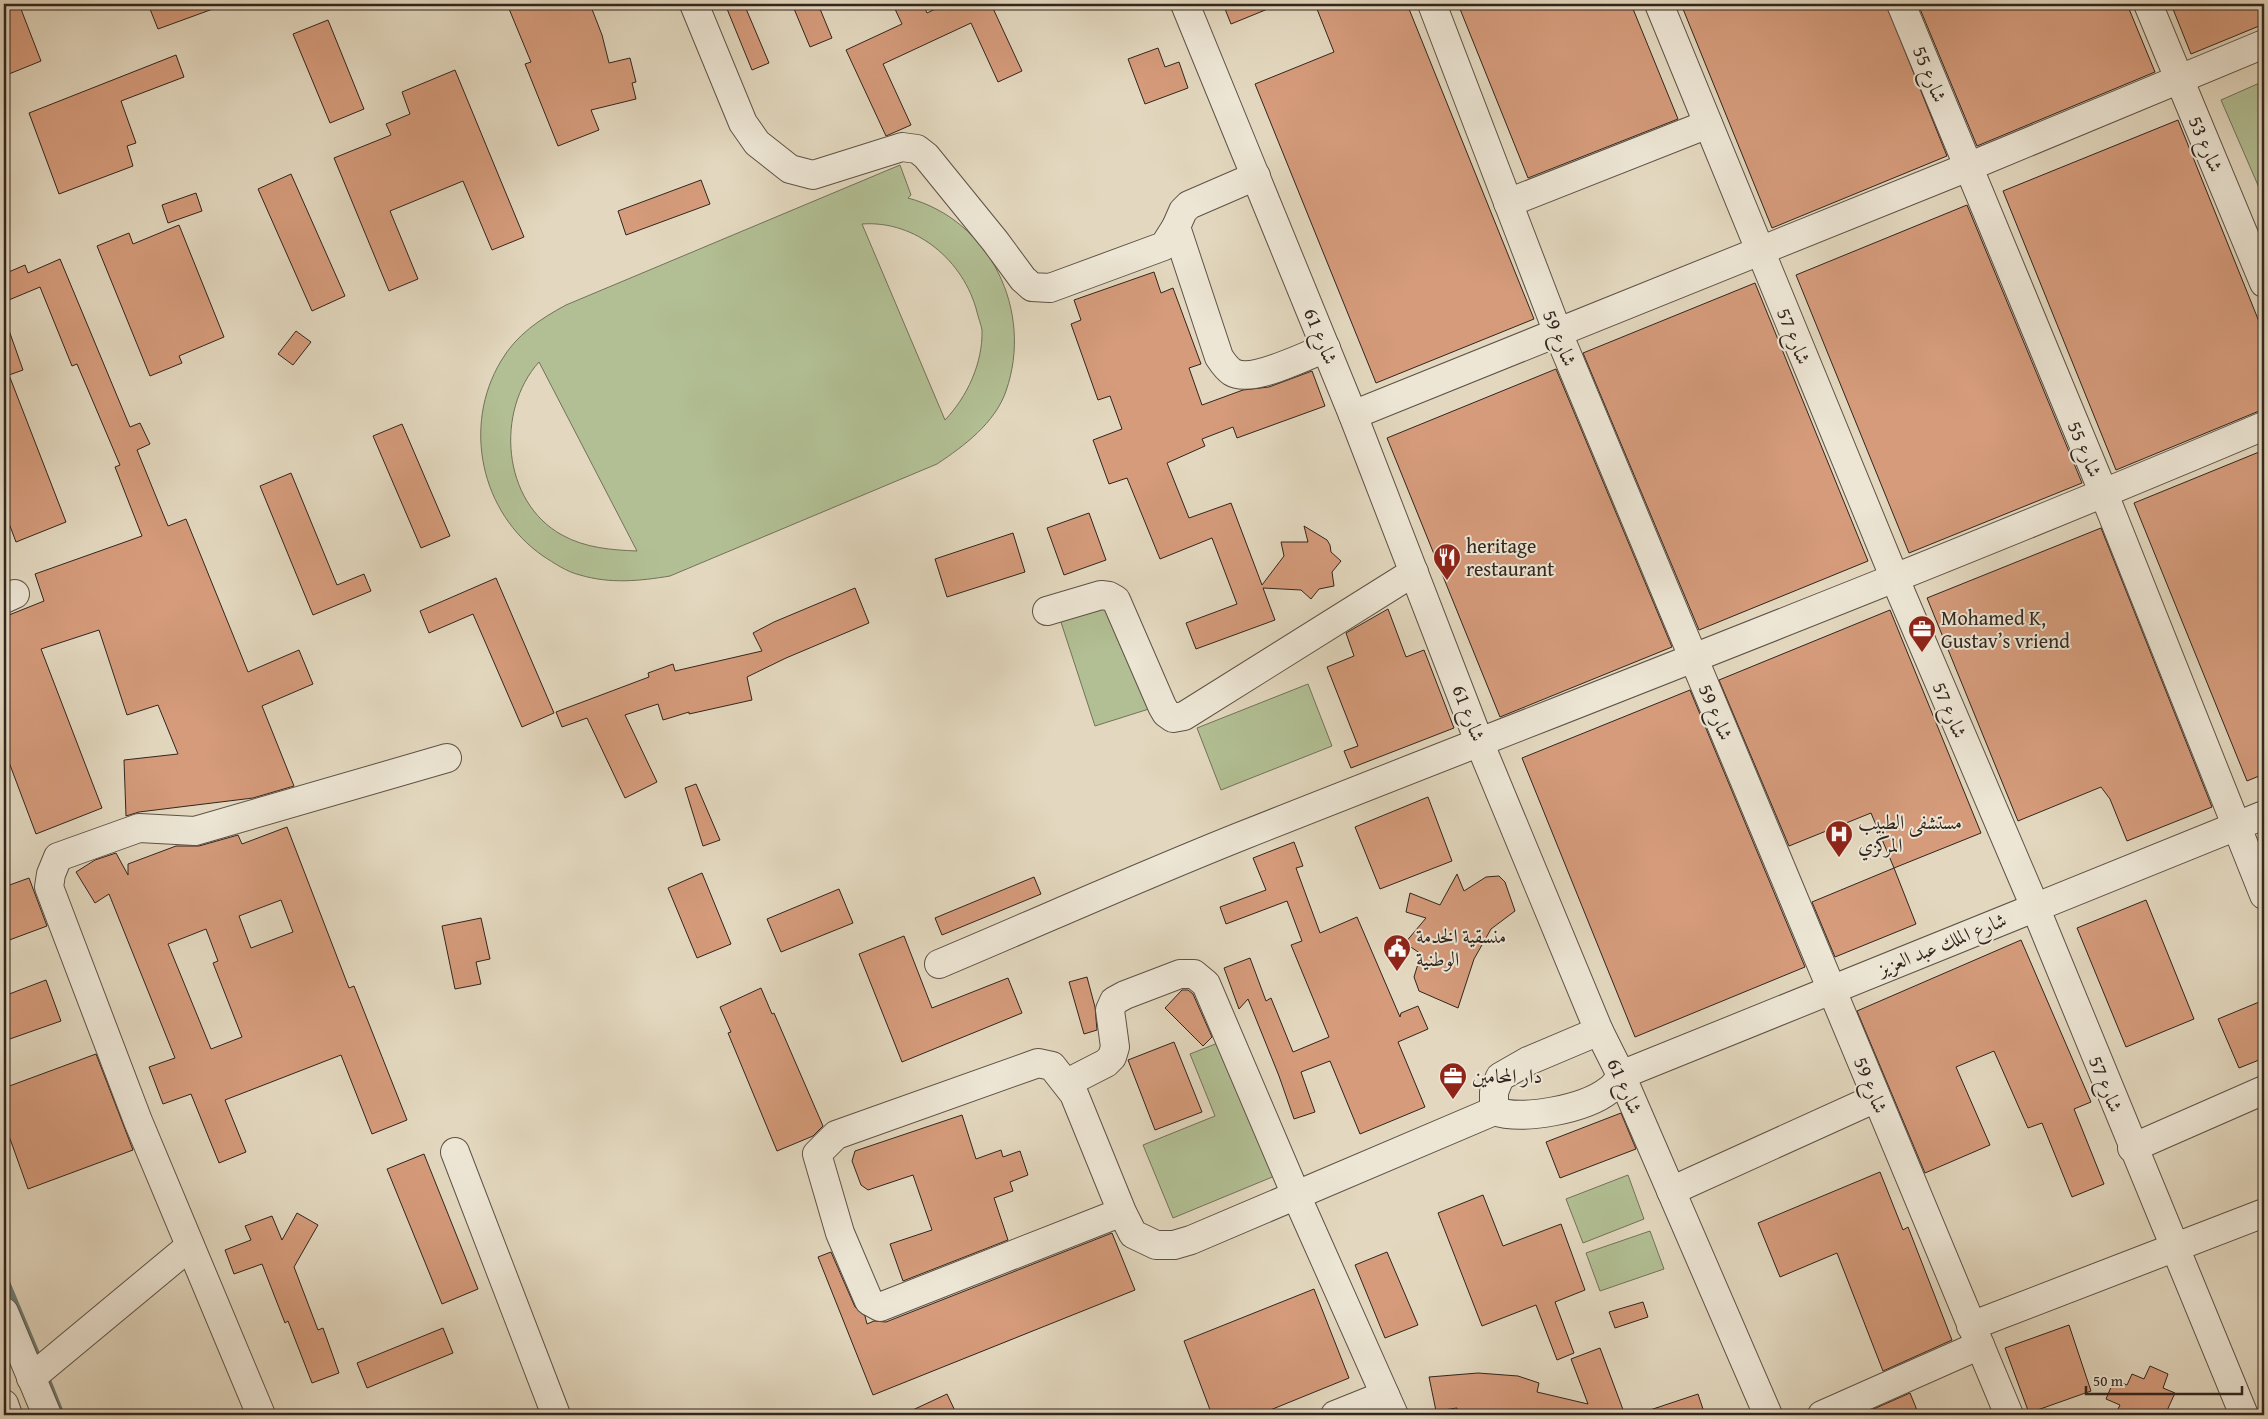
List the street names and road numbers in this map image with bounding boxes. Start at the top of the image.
street label: شارع 55 [1902,41,1955,108]
street label: شارع 53 [2178,111,2231,178]
street label: شارع 61 [1293,303,1346,370]
street label: شارع 57 [1766,303,1819,370]
street label: شارع 59 [1532,305,1585,372]
street label: شارع 55 [2057,416,2110,483]
street label: شارع 57 [1922,677,1975,744]
street label: شارع 59 [1688,679,1741,746]
street label: شارع 61 [1442,680,1493,747]
street label: شارع الملك عبد العزيز [1871,904,2012,987]
street label: شارع 57 [2078,1051,2131,1118]
street label: شارع 59 [1843,1052,1896,1119]
street label: شارع 61 [1597,1053,1651,1120]

